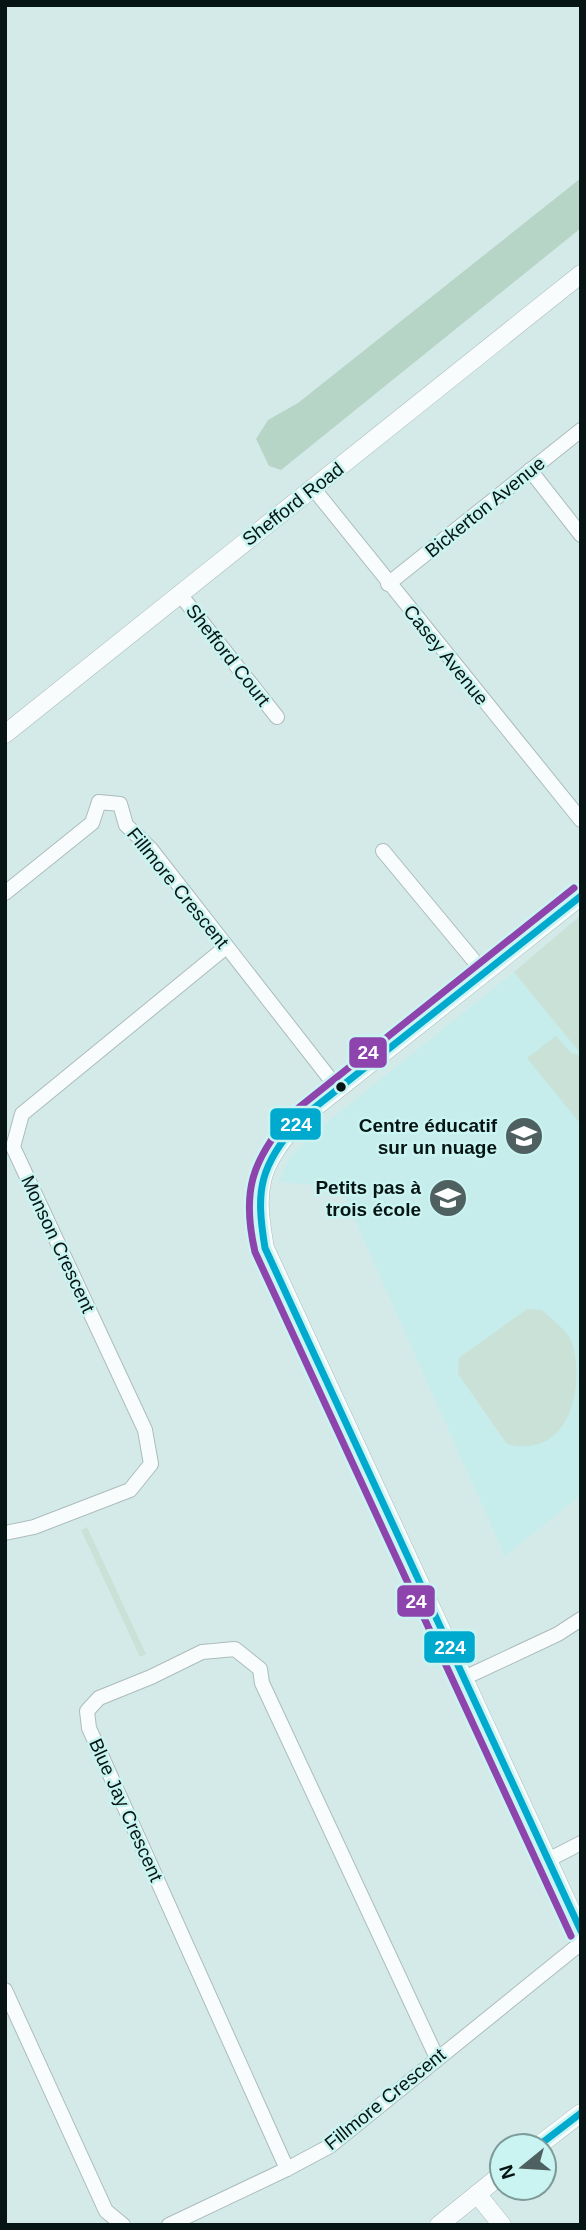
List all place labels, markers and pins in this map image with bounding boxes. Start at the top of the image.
unlabelled marker [334,1080,348,1094]
place label: Centre éducatif sur un nuage [359,1115,498,1158]
school or university icon: Centre éducatif sur un nuage [503,1115,545,1157]
place label: Petits pas à trois école [315,1177,421,1220]
school or university icon: Petits pas à trois école [427,1177,469,1219]

